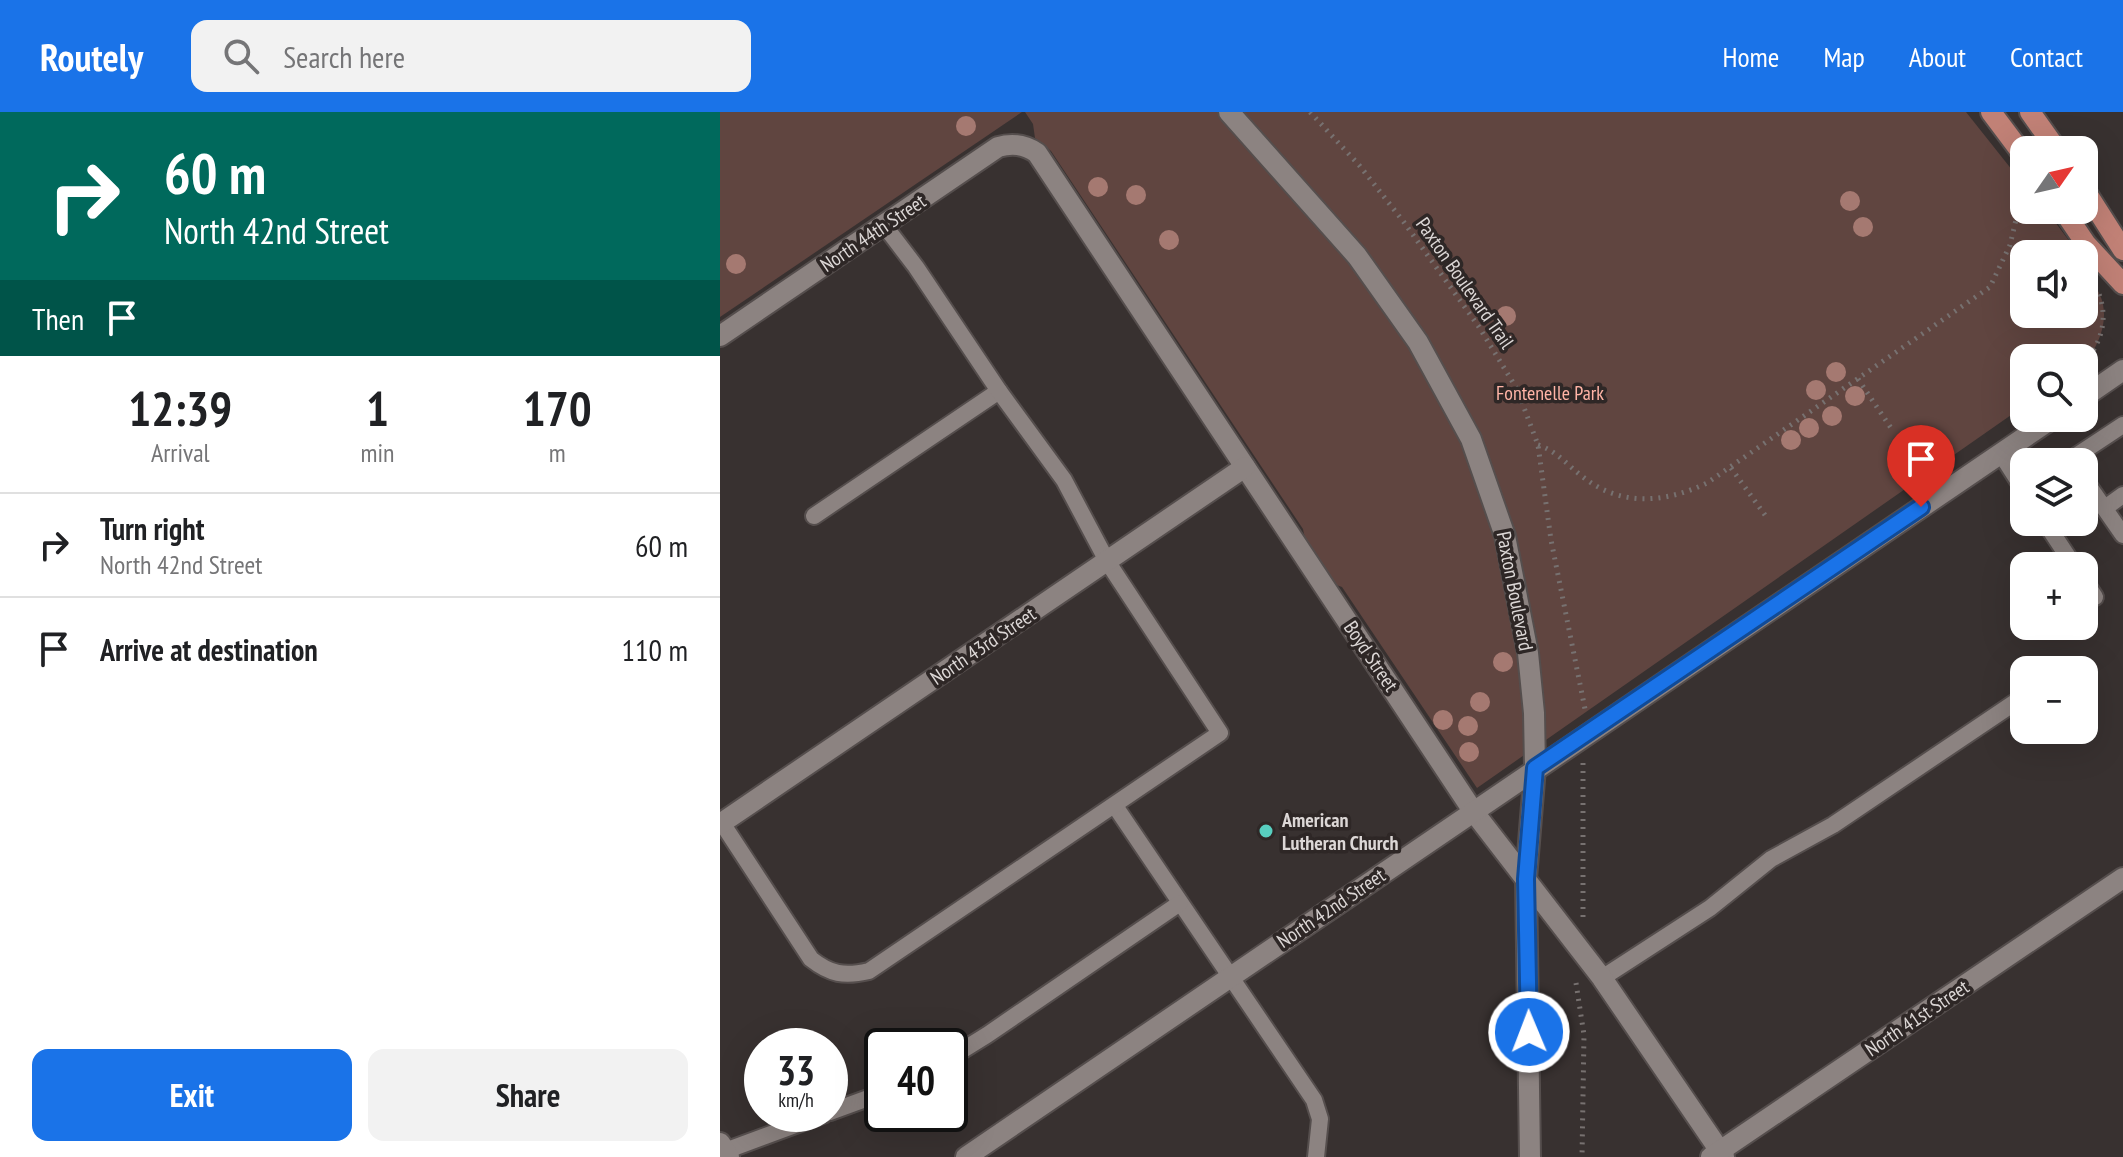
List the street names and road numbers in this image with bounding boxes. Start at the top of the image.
street label: North 44th Street [815,188,931,278]
street label: Paxton Boulevard Trail [1410,212,1520,354]
street label: Paxton Boulevard [1491,529,1539,653]
street label: North 43rd Street [925,601,1041,691]
street label: Boyd Street [1338,616,1404,697]
street label: North 42nd Street [1272,862,1390,954]
street label: North 41st Street [1860,973,1974,1062]

